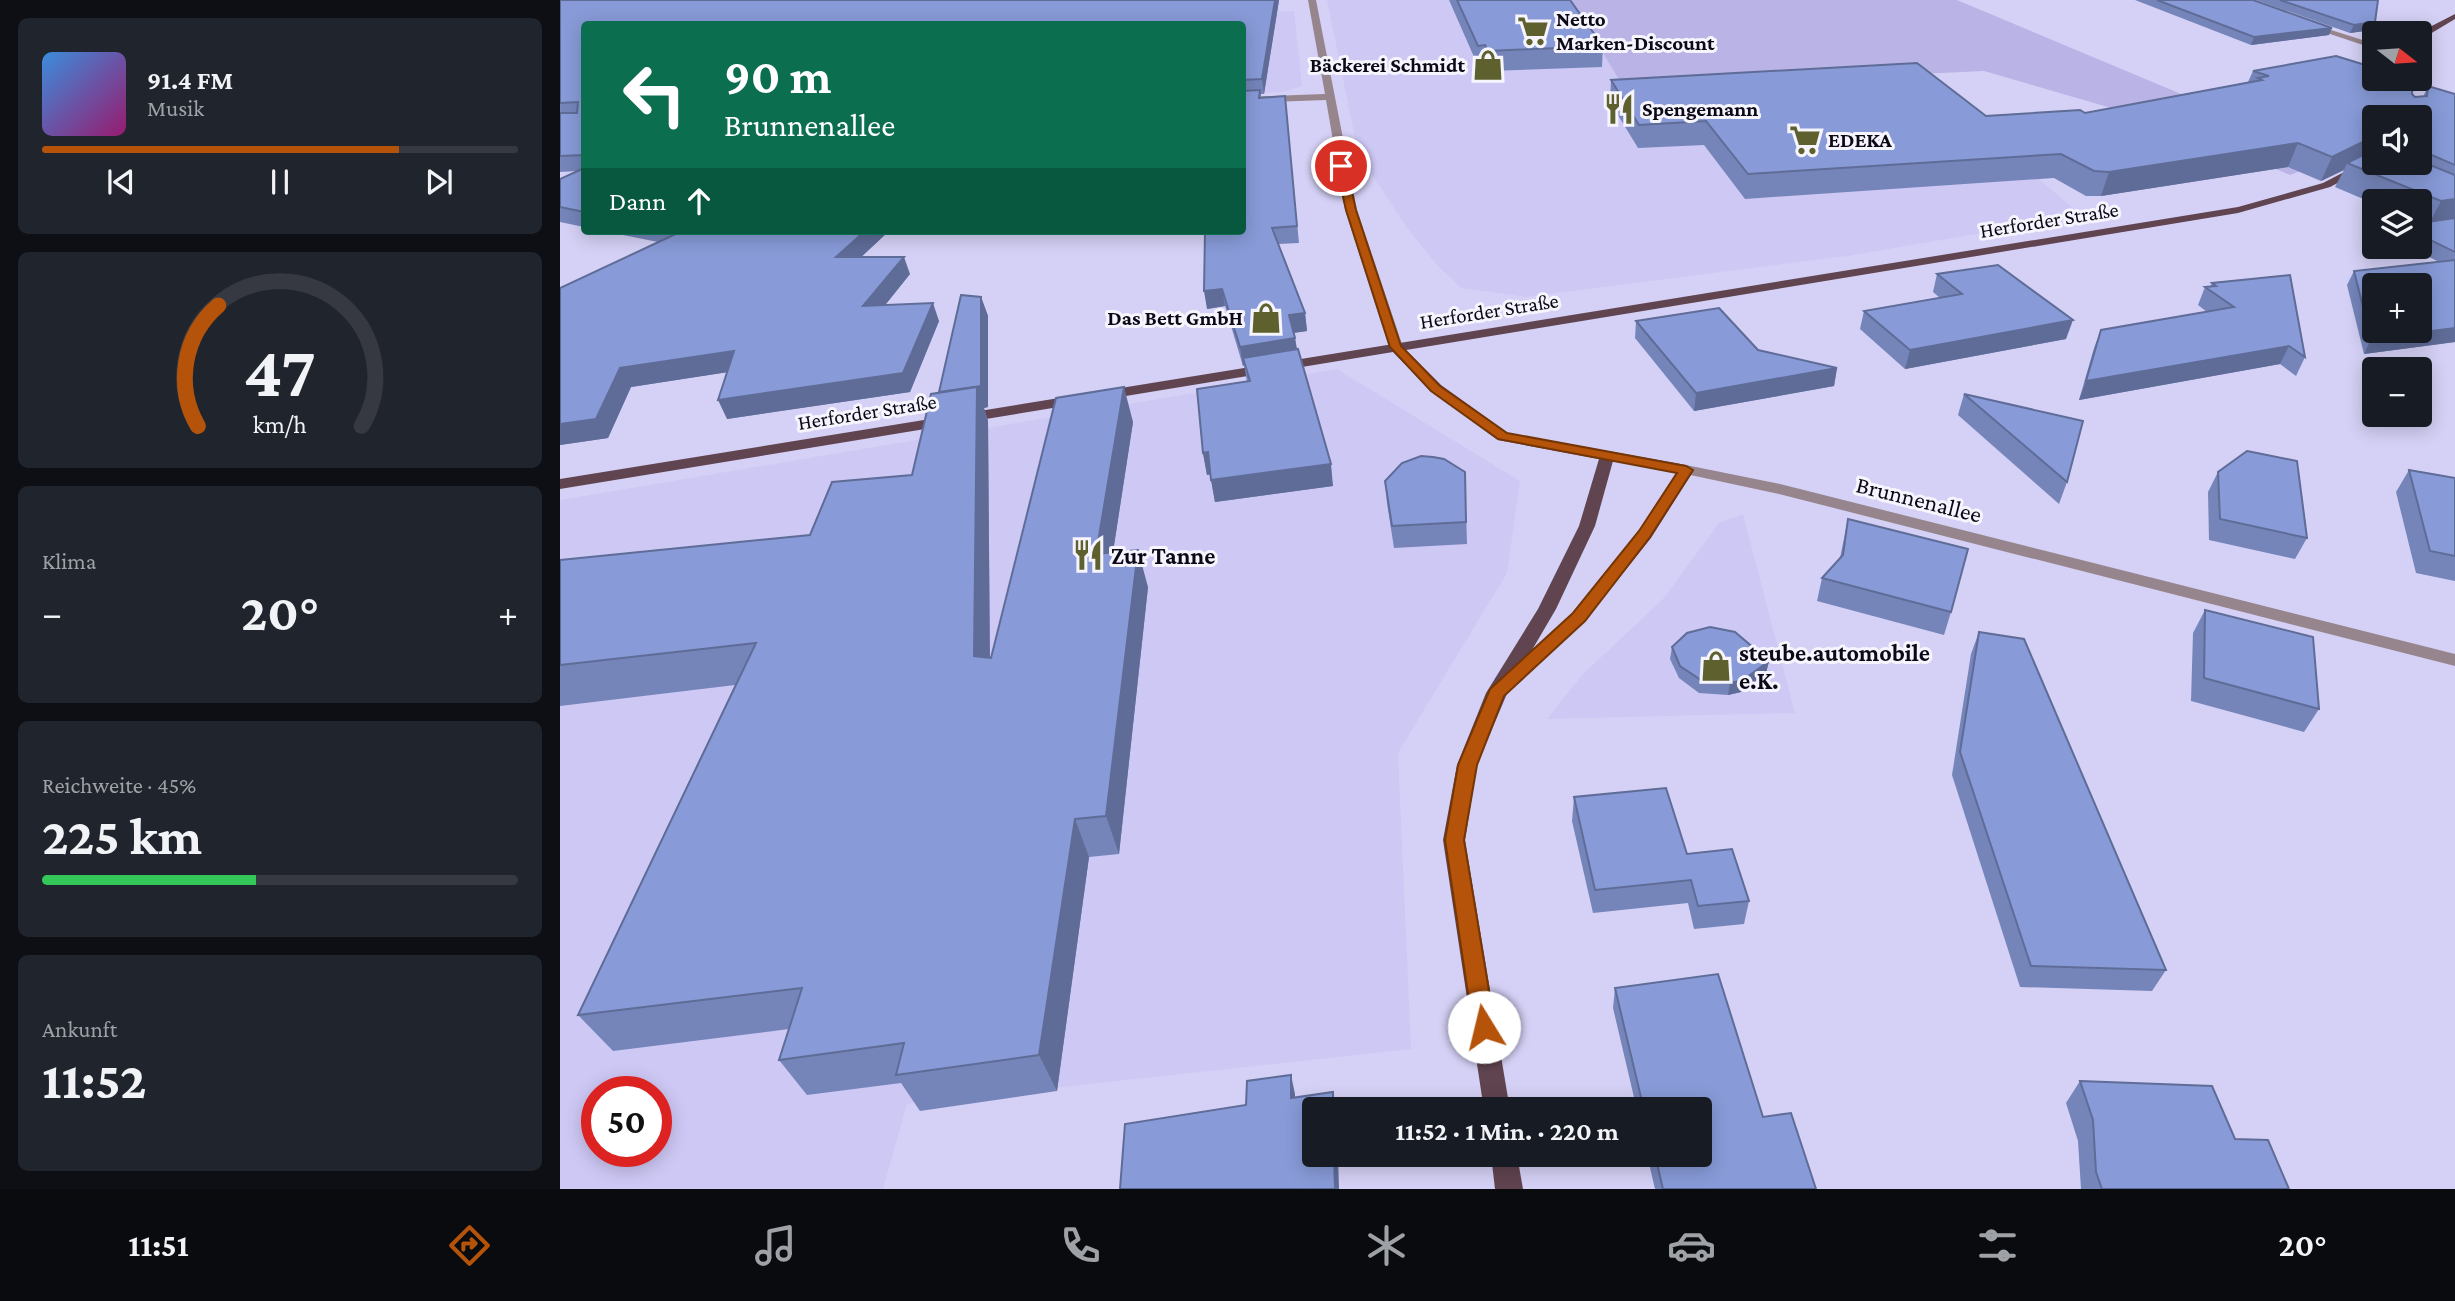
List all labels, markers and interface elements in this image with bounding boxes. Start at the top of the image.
place label: Netto Marken-Discount [1556,7,1715,55]
supermarket icon: Netto Marken-Discount [1516,14,1550,48]
north arrow [2362,21,2432,91]
map controls [2362,21,2432,427]
shop icon: Bäckerei Schmidt [1471,48,1505,82]
icon: left [609,49,700,140]
text: 90 m [724,49,831,104]
place label: Bäckerei Schmidt [1310,53,1465,77]
text: 91.4 FM [147,66,233,95]
restaurant icon: Spengemann [1602,92,1636,126]
text: Musik [147,95,204,121]
place label: Spengemann [1642,97,1758,121]
button: sound [2362,105,2432,175]
text: Brunnenallee [724,107,895,143]
supermarket icon: EDEKA [1788,123,1822,157]
place label: EDEKA [1828,128,1892,152]
pin [1311,136,1371,196]
icon: arrive [1322,147,1360,185]
icon: previous [102,163,140,201]
icon: pause [261,163,299,201]
icon: next [420,163,458,201]
icon: ahead [680,182,718,220]
text: Dann [609,187,666,216]
button: layers [2362,189,2432,259]
street label: Herforder Straße [1978,197,2120,243]
button: + [2362,273,2432,343]
street label: Herforder Straße [1418,288,1560,334]
shop icon: Das Bett GmbH [1249,301,1283,335]
place label: Das Bett GmbH [1107,306,1243,330]
text: 47 [244,332,316,413]
button: − [2362,357,2432,427]
street label: Herforder Straße [796,389,938,435]
text: km/h [253,411,307,438]
street label: Brunnenallee [1853,470,1985,528]
restaurant icon: Zur Tanne [1071,538,1105,572]
place label: Zur Tanne [1111,542,1215,569]
text: Klima [42,548,96,574]
text: 20° [241,583,319,641]
text: − [42,592,62,634]
text: + [498,592,518,634]
place label: steube.automobile e.K. [1739,639,1930,694]
shop icon: steube.automobile e.K. [1699,649,1733,683]
text: Reichweite · 45% [42,772,196,798]
text: 225 km [42,807,202,865]
position arrow [1447,990,1521,1064]
text: Ankunft [42,1016,117,1042]
text: 11:52 [42,1051,147,1109]
speed limit sign: 50 [581,1076,672,1167]
text: 11:52 · 1 Min. · 220 m [1395,1117,1619,1146]
icon: directions [445,1221,494,1270]
icon: music [751,1221,800,1270]
icon: phone [1056,1221,1105,1270]
icon: climate [1362,1221,1411,1270]
icon: car [1667,1221,1716,1270]
icon: filters [1973,1221,2022,1270]
text: 11:51 [128,1227,189,1263]
text: 20° [2278,1227,2327,1263]

